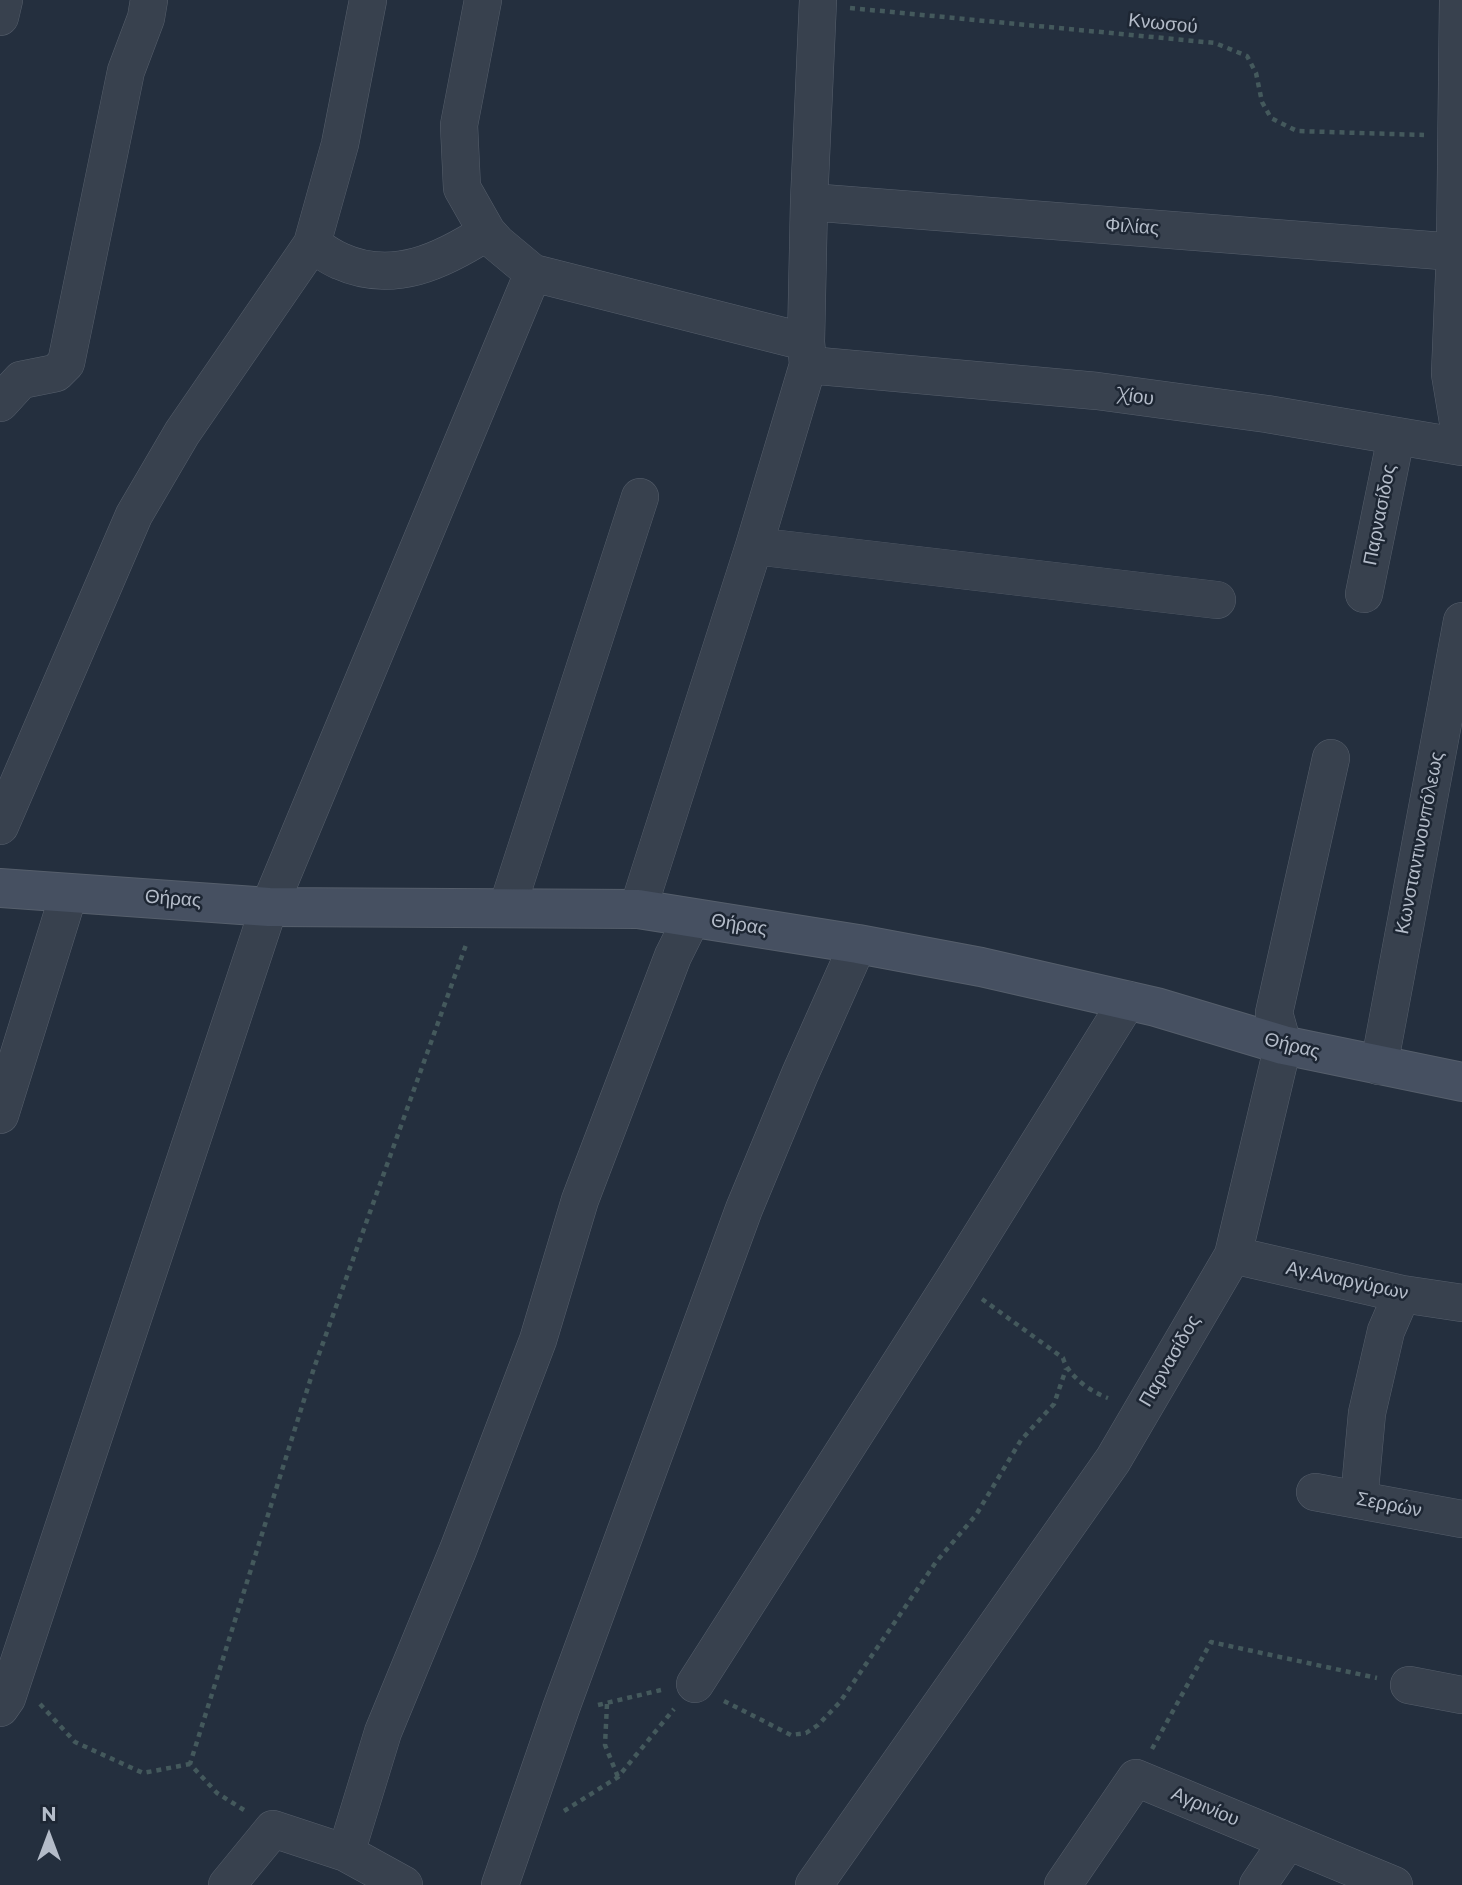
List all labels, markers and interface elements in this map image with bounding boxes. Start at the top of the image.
street label: Κνωσού [1127,9,1199,39]
street label: Φιλίας [1104,214,1160,240]
street label: Χίου [1117,383,1155,411]
street label: Παρνασίδος [1359,463,1401,567]
street label: Κωνσταντινουπόλεως [1391,750,1449,936]
street label: Θήρας [144,886,202,912]
street label: Θήρας [709,909,769,941]
street label: Θήρας [1262,1028,1322,1064]
street label: Αγ.Αναργύρων [1284,1257,1410,1305]
street label: Παρνασίδος [1135,1311,1205,1411]
street label: Σερρών [1354,1487,1424,1523]
street label: Αγρινίου [1168,1783,1242,1831]
north arrow [14,1801,84,1871]
text: N [41,1803,57,1826]

